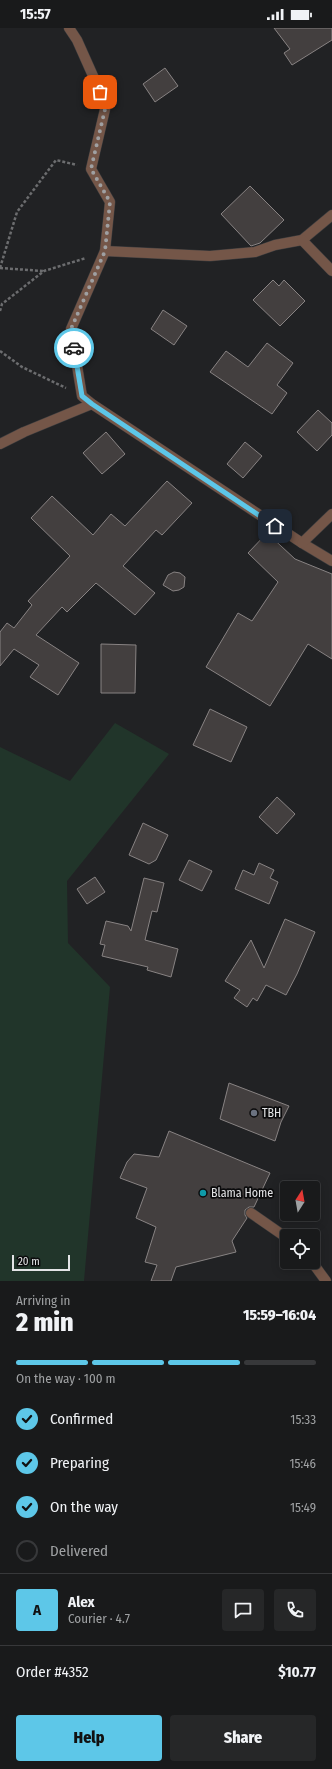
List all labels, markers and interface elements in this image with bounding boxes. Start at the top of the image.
text: 15:57 [20,5,51,23]
pin [83,75,117,109]
icon: bag [89,81,111,103]
courier [54,328,94,368]
icon: car [63,337,85,359]
pin [258,509,292,543]
icon: home [264,515,286,537]
place label: TBH [262,1106,281,1120]
marker: TBH [249,1108,259,1118]
north arrow [280,1181,320,1221]
map controls [280,1181,320,1269]
place label: Blama Home [211,1186,273,1200]
marker: Blama Home [198,1188,208,1198]
button: locate [280,1229,320,1269]
scale bar [12,1253,70,1272]
text: 20 m [18,1255,40,1268]
text: Arriving in [16,1293,70,1308]
text: 15:59–16:04 [243,1306,316,1324]
text: 2 min [16,1307,74,1338]
text: On the way · 100 m [16,1371,116,1386]
icon: check [16,1408,38,1430]
text: Confirmed [50,1410,113,1428]
text: 15:33 [290,1412,316,1427]
icon: check [16,1452,38,1474]
text: Preparing [50,1454,109,1472]
text: 15:46 [290,1456,316,1471]
icon: check [16,1496,38,1518]
text: On the way [50,1498,118,1516]
text: 15:49 [290,1500,316,1515]
text: Delivered [50,1542,108,1560]
button: chat [222,1589,264,1631]
button: phone [274,1589,316,1631]
text: Alex [68,1593,95,1611]
text: A [33,1601,41,1619]
text: Courier · 4.7 [68,1611,130,1626]
text: Order #4352 [16,1663,89,1681]
text: $10.77 [278,1663,316,1681]
button: Help [16,1715,162,1761]
button: Share [170,1715,316,1761]

